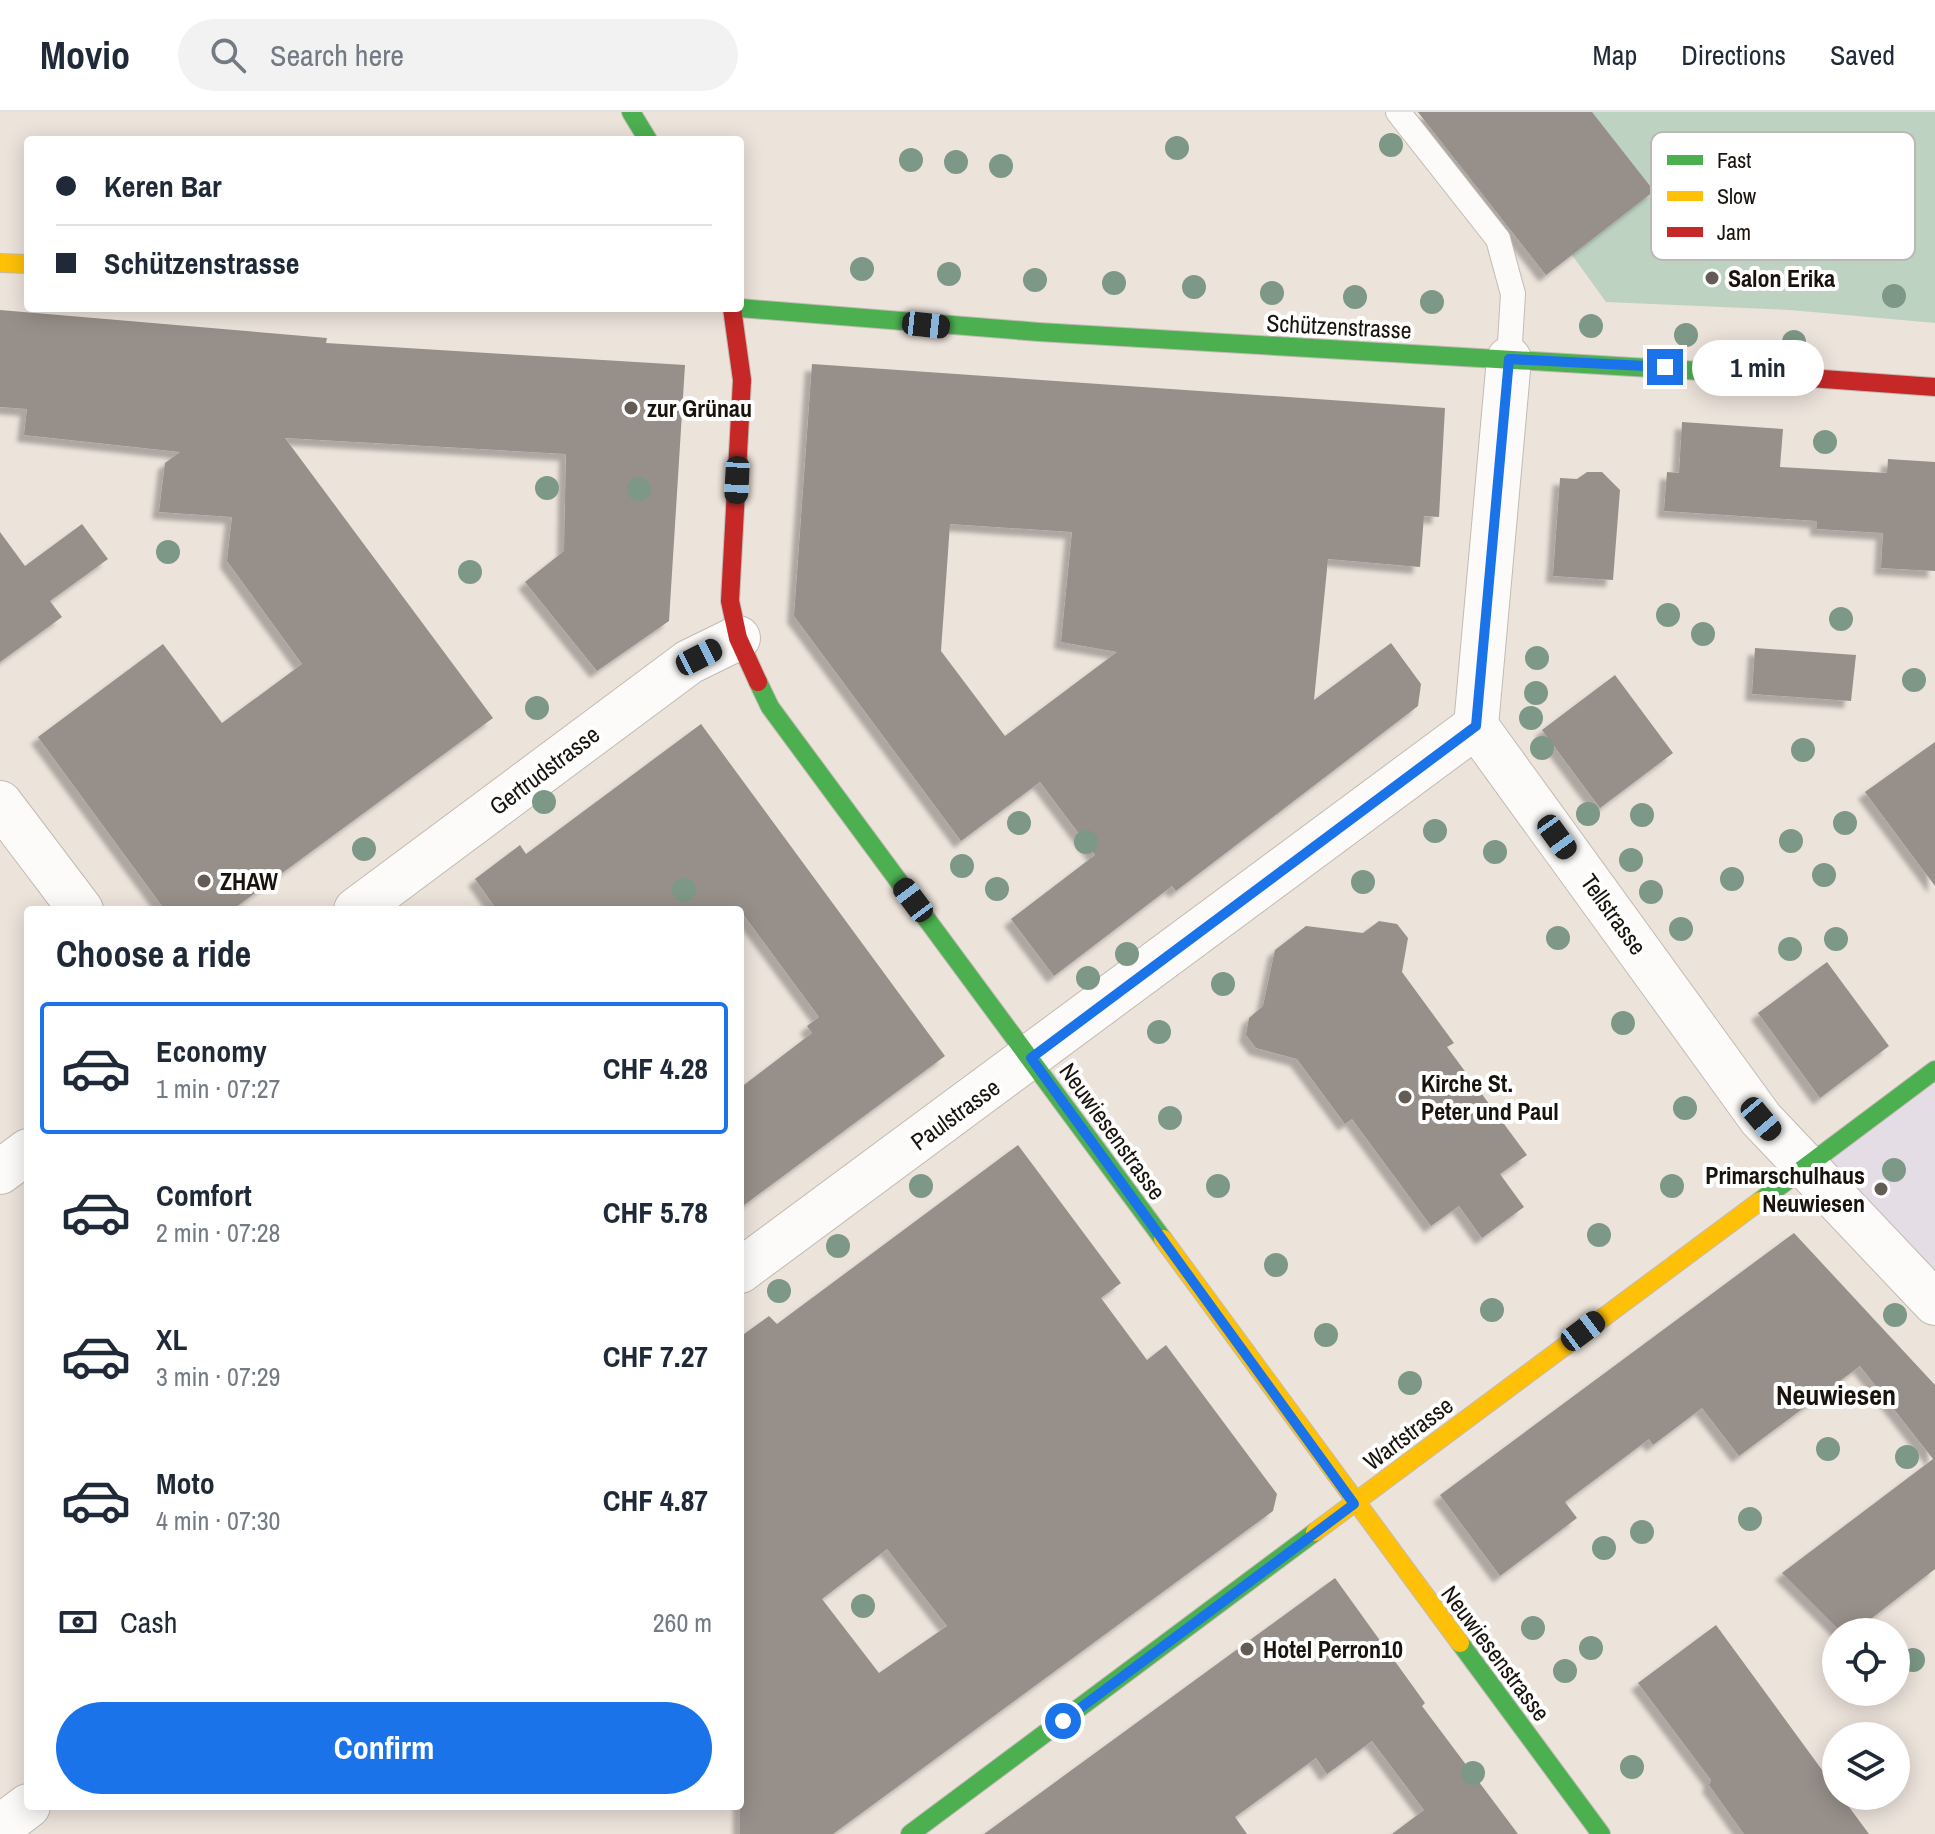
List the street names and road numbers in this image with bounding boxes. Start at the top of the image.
street label: Schützenstrasse [1266,306,1412,346]
street label: Gertrudstrasse [482,718,606,822]
street label: Tellstrasse [1574,867,1654,961]
street label: Neuwiesenstrasse [1052,1056,1174,1206]
street label: Paulstrasse [904,1071,1006,1157]
street label: Wartstrasse [1357,1389,1459,1477]
street label: Neuwiesenstrasse [1435,1579,1557,1727]

